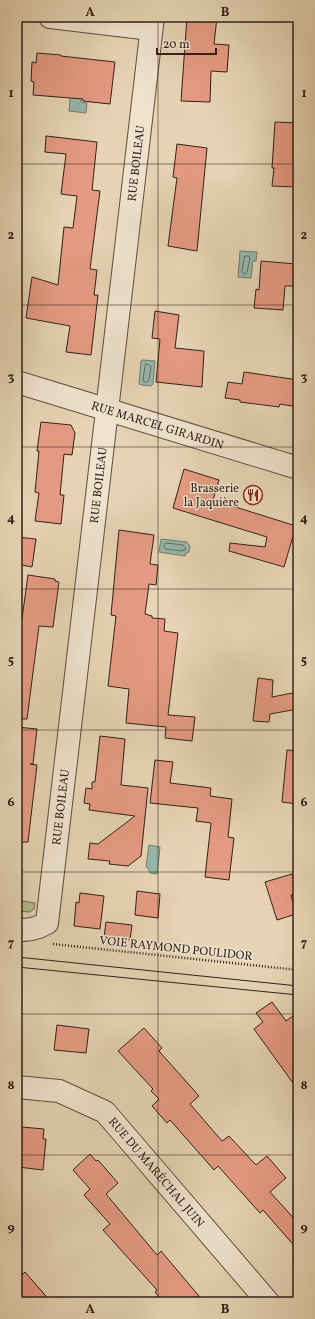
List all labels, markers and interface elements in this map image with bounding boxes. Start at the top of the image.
text: A [85,4,95,22]
text: B [221,4,230,22]
scale bar [157,30,216,56]
text: 20 m [163,37,190,53]
text: 1 [8,85,14,103]
text: 1 [301,85,307,103]
street label: RUE BOILEAU [124,125,149,202]
text: 2 [8,227,15,245]
text: 2 [301,227,308,245]
text: 3 [8,369,15,387]
text: 3 [301,369,308,387]
street label: RUE MARCEL GIRARDIN [89,398,226,454]
street label: RUE BOILEAU [87,446,112,524]
place label: Brasserie la Jaquière [184,481,239,511]
restaurant icon: Brasserie la Jaquière [242,484,264,506]
text: 4 [7,510,15,528]
text: 4 [300,510,308,528]
text: 5 [8,652,14,670]
text: 5 [301,652,307,670]
street label: RUE BOILEAU [49,768,74,846]
text: 6 [7,794,15,812]
text: 6 [300,794,308,812]
street label: VOIE RAYMOND POULIDOR [98,933,253,965]
text: 7 [8,935,14,953]
text: 7 [301,935,307,953]
text: 8 [7,1077,15,1095]
text: 8 [300,1077,308,1095]
street label: RUE DU MARÉCHAL JUIN [104,1114,208,1231]
text: 9 [7,1219,15,1237]
text: 9 [300,1219,308,1237]
text: A [85,1301,95,1319]
text: B [221,1301,230,1319]

